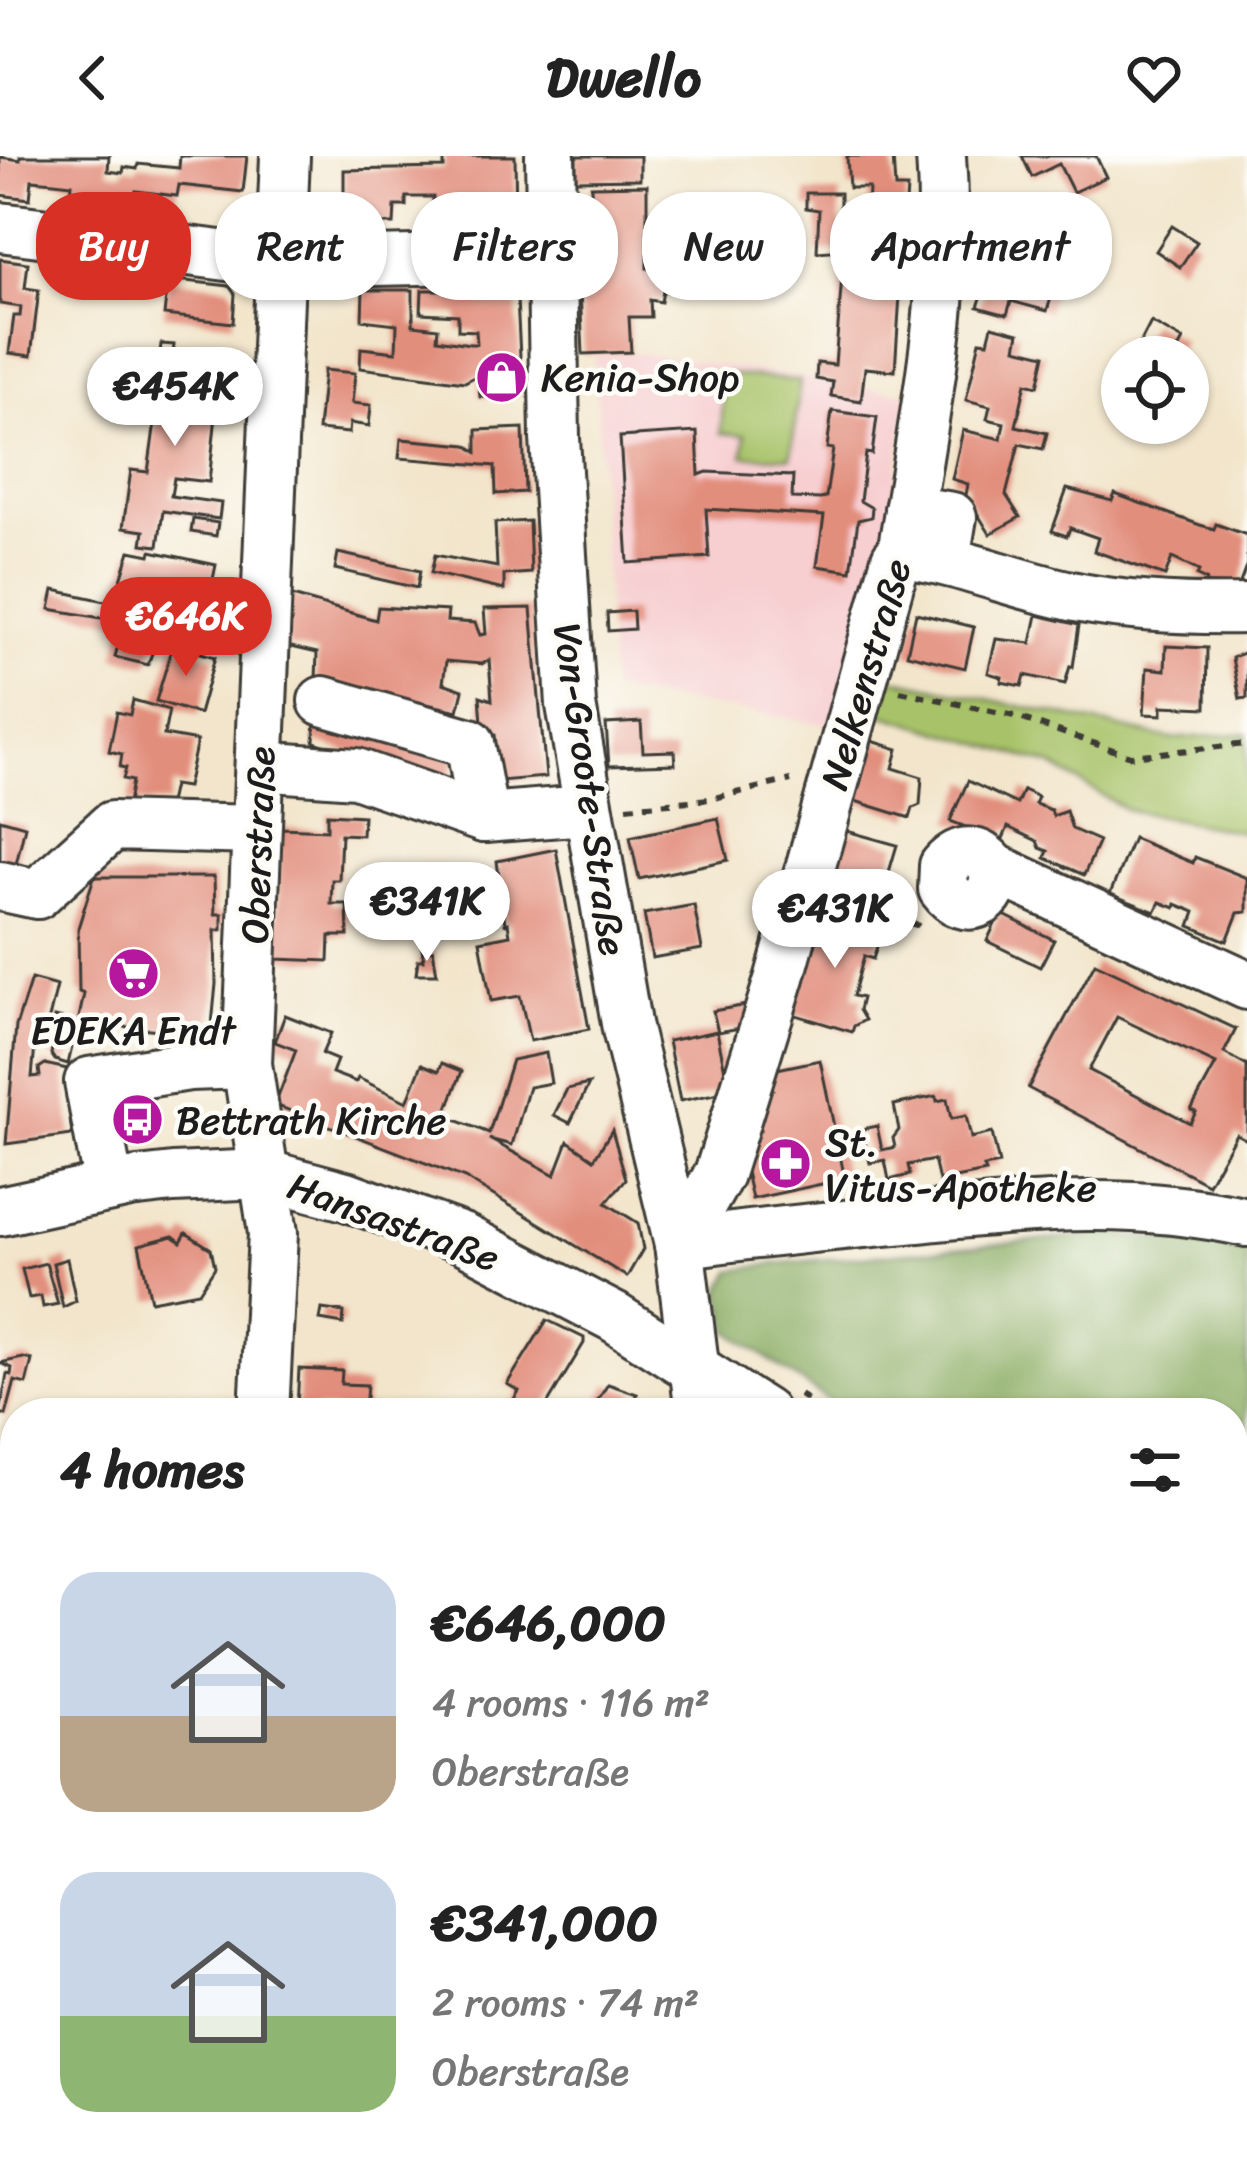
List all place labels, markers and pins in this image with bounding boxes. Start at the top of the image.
place label: Kenia-Shop [541,343,740,412]
pin: €454K [91,347,259,449]
shop icon: Kenia-Shop [474,349,530,405]
pin: €646K [102,577,270,679]
pin: €341K [343,862,511,964]
pin: €431K [751,869,919,971]
supermarket icon: EDEKA Endt [105,945,161,1001]
place label: EDEKA Endt [31,996,237,1065]
place label: Bettrath Kirche [176,1086,446,1155]
bus stop icon: Bettrath Kirche [109,1092,165,1148]
place label: St. Vitus-Apotheke [825,1108,1097,1222]
pharmacy icon: St. Vitus-Apotheke [758,1136,814,1192]

